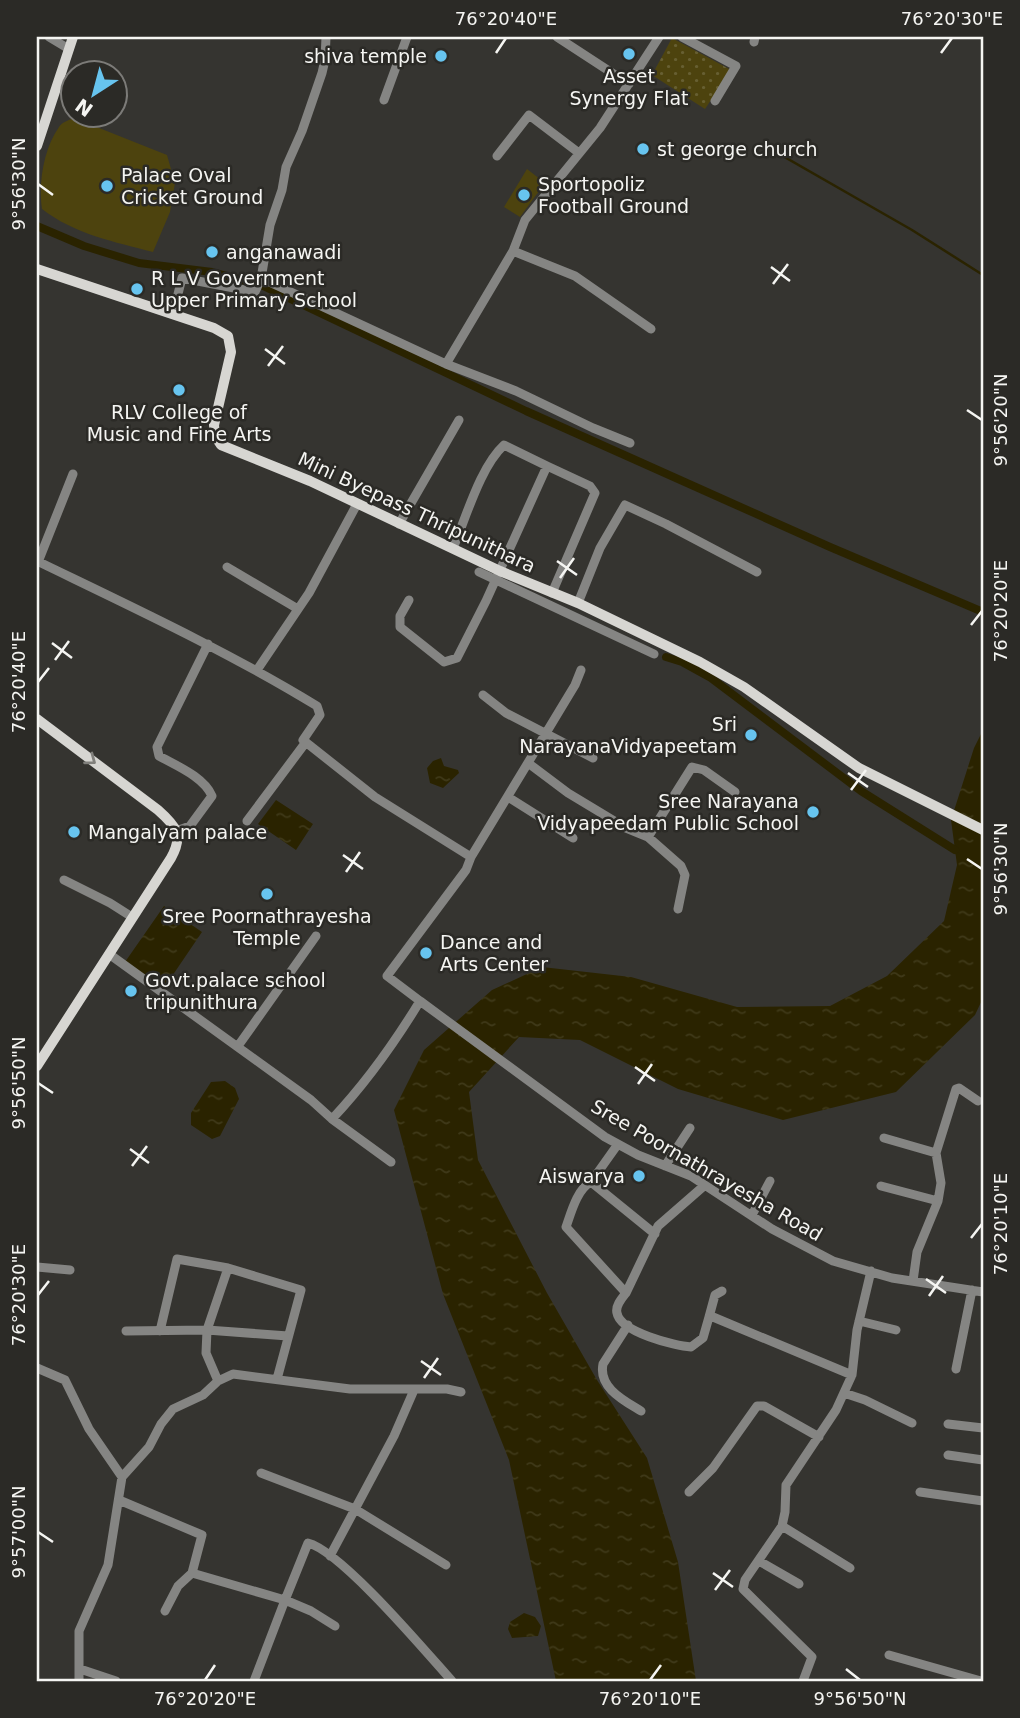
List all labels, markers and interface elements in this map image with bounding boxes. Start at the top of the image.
text: 76°20'40"E [455,8,557,29]
text: 76°20'30"E [901,8,1003,29]
place label: shiva temple [304,45,427,67]
marker: Asset Synergy Flat [621,46,637,62]
marker: shiva temple [433,48,449,64]
north arrow [60,60,130,130]
place label: Asset Synergy Flat [569,65,689,109]
text: N [71,94,97,121]
text: 9°56'30"N [8,138,29,230]
place label: st george church [657,138,817,160]
marker: st george church [635,141,651,157]
place label: Palace Oval Cricket Ground [121,164,263,208]
place label: Sportopoliz Football Ground [538,173,689,217]
marker: Palace Oval Cricket Ground [99,178,115,194]
marker: Sportopoliz Football Ground [516,187,532,203]
place label: anganawadi [226,241,342,263]
marker: anganawadi [204,244,220,260]
place label: R L V Government Upper Primary School [151,267,357,311]
marker: R L V Government Upper Primary School [129,281,145,297]
text: 9°56'20"N [990,374,1011,466]
marker: RLV College of Music and Fine Arts [171,382,187,398]
place label: RLV College of Music and Fine Arts [87,401,271,445]
street label: Mini Byepass Thripunithara [295,447,539,577]
text: 76°20'20"E [990,560,1011,662]
text: 76°20'40"E [8,631,29,733]
place label: Sri NarayanaVidyapeetam [519,713,737,757]
marker: Sri NarayanaVidyapeetam [743,727,759,743]
one-way arrow [84,752,96,764]
place label: Sree Narayana Vidyapeedam Public School [537,790,799,834]
marker: Sree Narayana Vidyapeedam Public School [805,804,821,820]
place label: Mangalyam palace [88,821,267,843]
text: 9°56'30"N [990,823,1011,915]
marker: Mangalyam palace [66,824,82,840]
marker: Sree Poornathrayesha Temple [259,886,275,902]
place label: Sree Poornathrayesha Temple [162,905,372,949]
place label: Dance and Arts Center [440,931,548,975]
marker: Dance and Arts Center [418,945,434,961]
place label: Govt.palace school tripunithura [145,969,326,1013]
marker: Govt.palace school tripunithura [123,983,139,999]
text: 9°56'50"N [8,1037,29,1129]
street label: Sree Poornathrayesha Road [588,1095,826,1245]
place label: Aiswarya [539,1165,625,1187]
marker: Aiswarya [631,1168,647,1184]
text: 76°20'10"E [990,1173,1011,1275]
text: 76°20'30"E [8,1244,29,1346]
text: 9°57'00"N [8,1486,29,1578]
text: 76°20'20"E [154,1688,256,1709]
text: 76°20'10"E [599,1688,701,1709]
text: 9°56'50"N [814,1688,906,1709]

